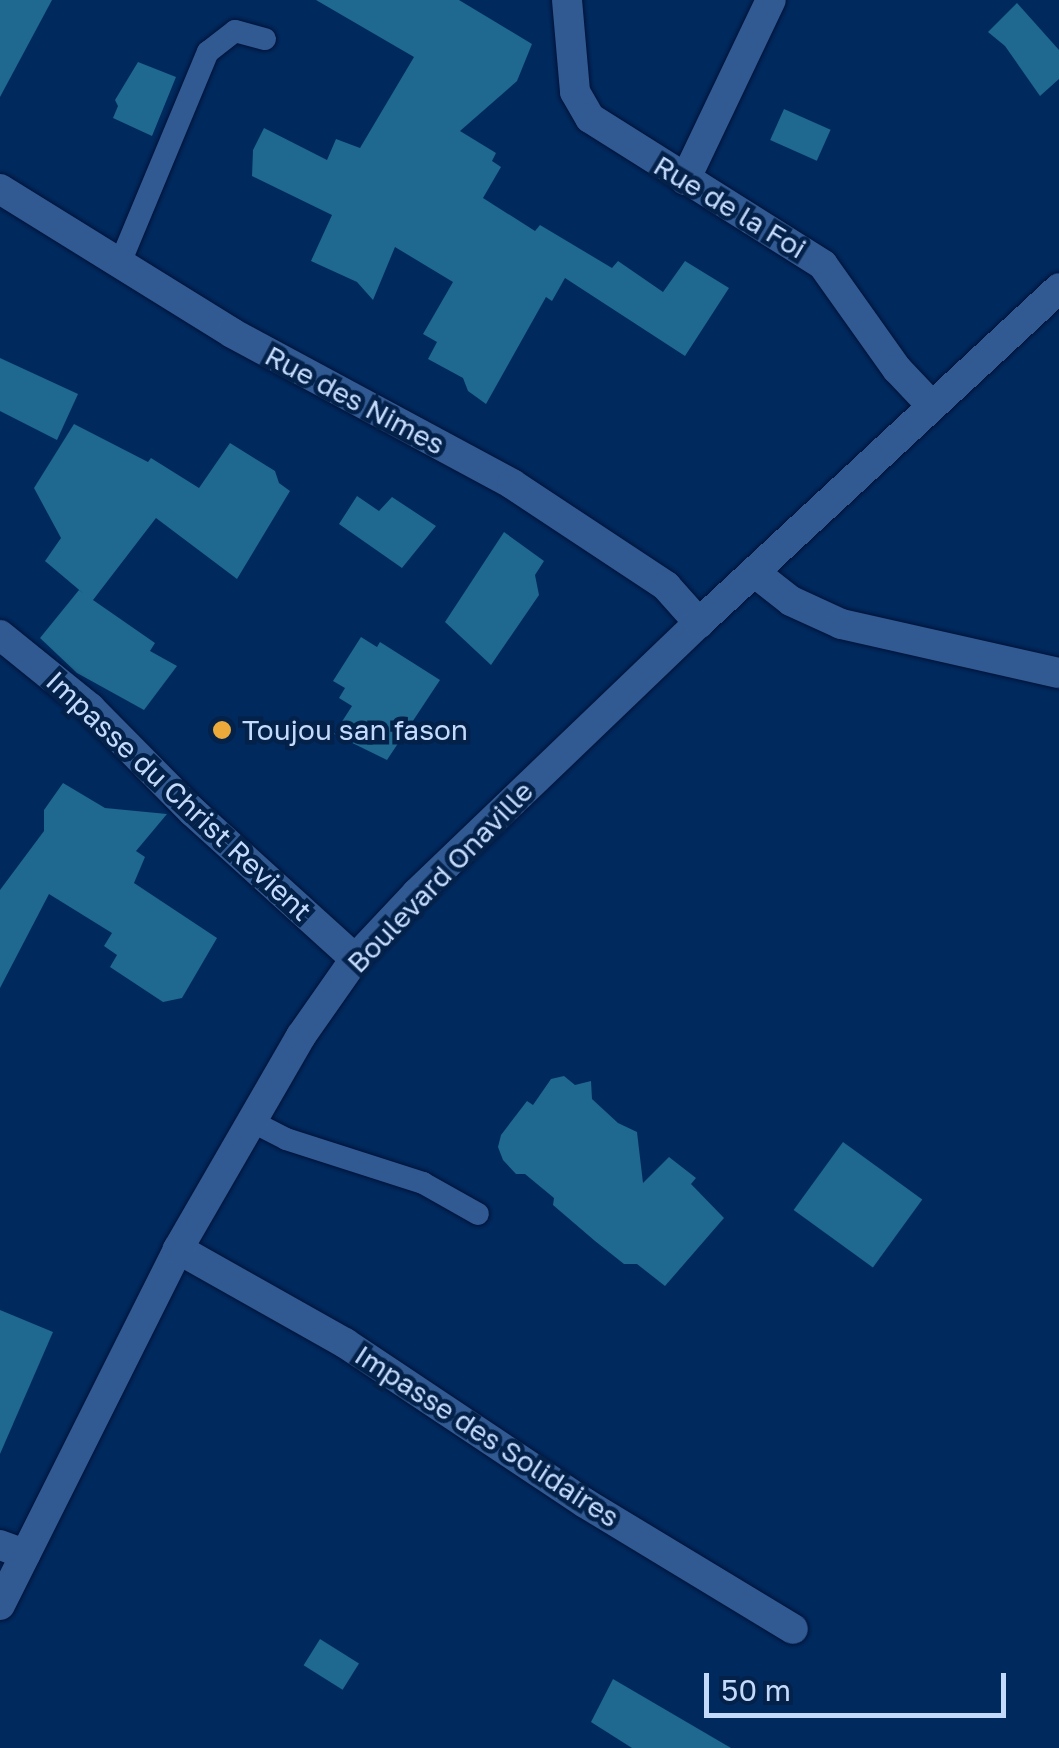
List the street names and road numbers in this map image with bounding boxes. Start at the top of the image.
street label: Rue de la Foi [648,148,812,266]
street label: Rue des Nimes [259,339,451,461]
street label: Impasse du Christ Revient [39,664,319,928]
street label: Boulevard Onaville [340,774,540,980]
street label: Impasse des Solidaires [349,1338,625,1534]

